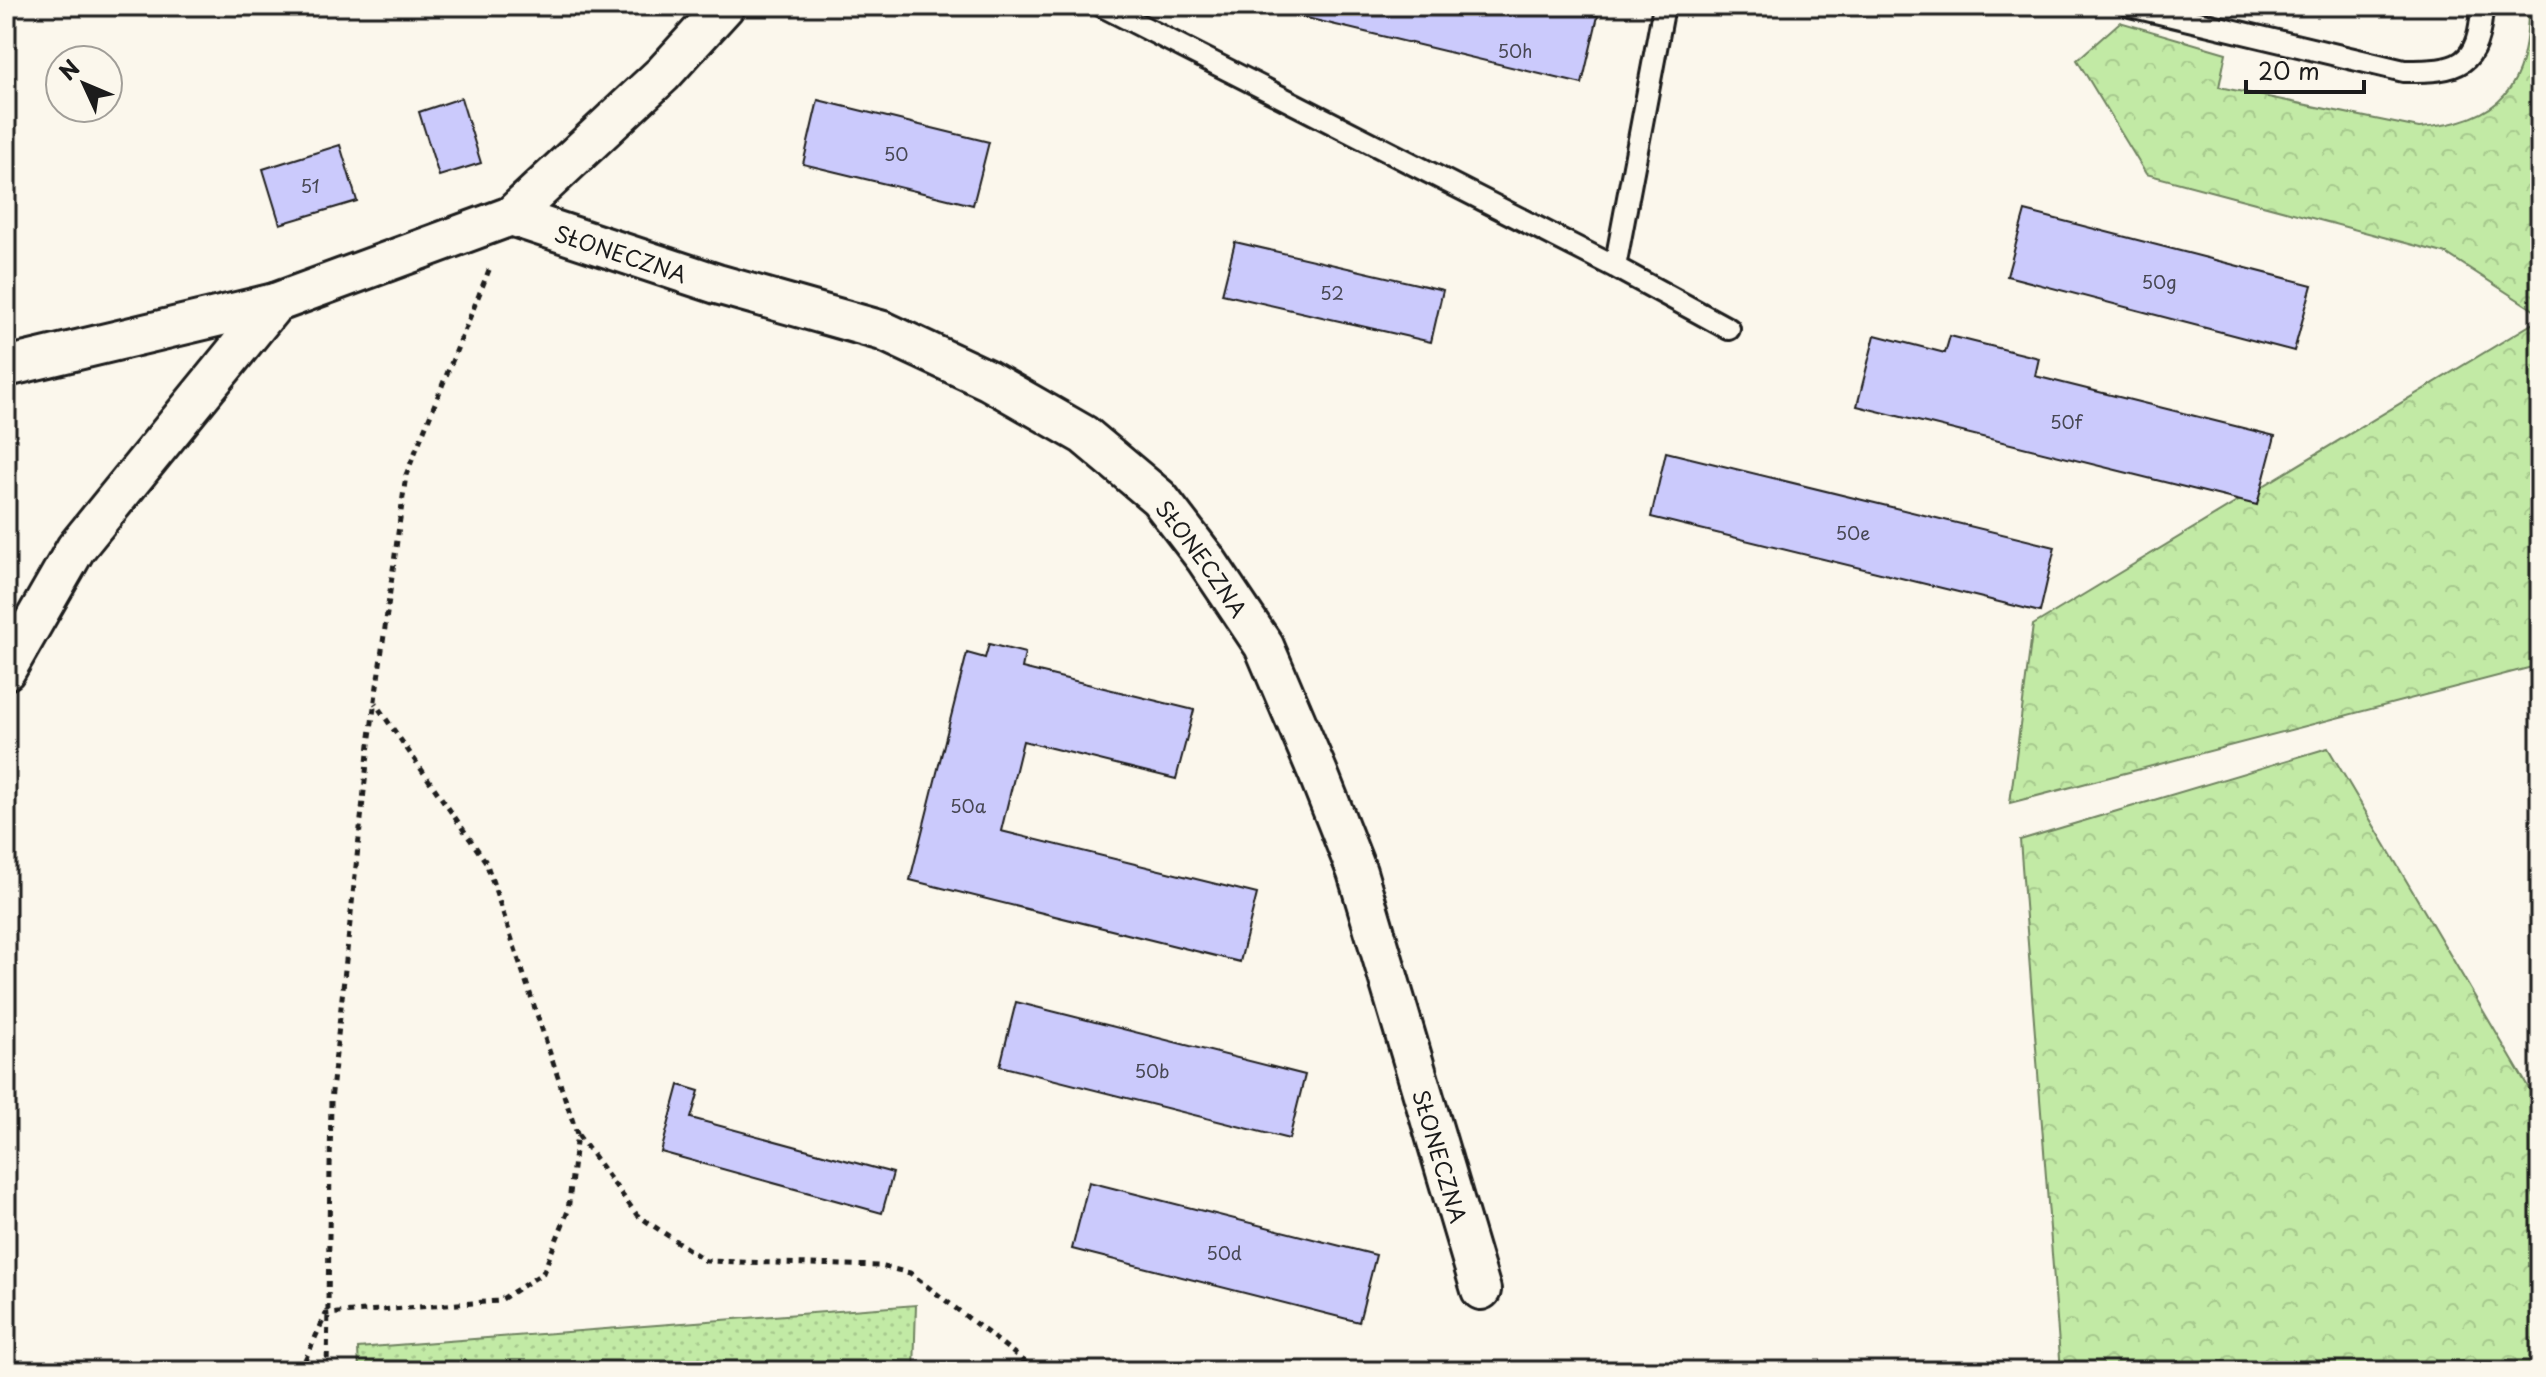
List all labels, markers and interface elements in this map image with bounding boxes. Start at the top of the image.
house number: 50h [1497,37,1533,64]
north arrow [44,44,124,124]
scale bar [2246,44,2364,94]
text: N [51,51,86,87]
text: 20 m [2258,52,2320,88]
house number: 50 [884,140,908,167]
house number: 51 [300,172,320,199]
street label: SŁONECZNA [551,215,692,290]
house number: 50g [2141,268,2177,295]
house number: 52 [1320,279,1344,306]
house number: 50f [2050,408,2084,435]
street label: SŁONECZNA [1149,492,1256,623]
house number: 50e [1836,519,1870,546]
house number: 50a [950,792,987,819]
house number: 50b [1134,1057,1170,1084]
street label: SŁONECZNA [1406,1085,1477,1227]
house number: 50d [1206,1239,1242,1266]

